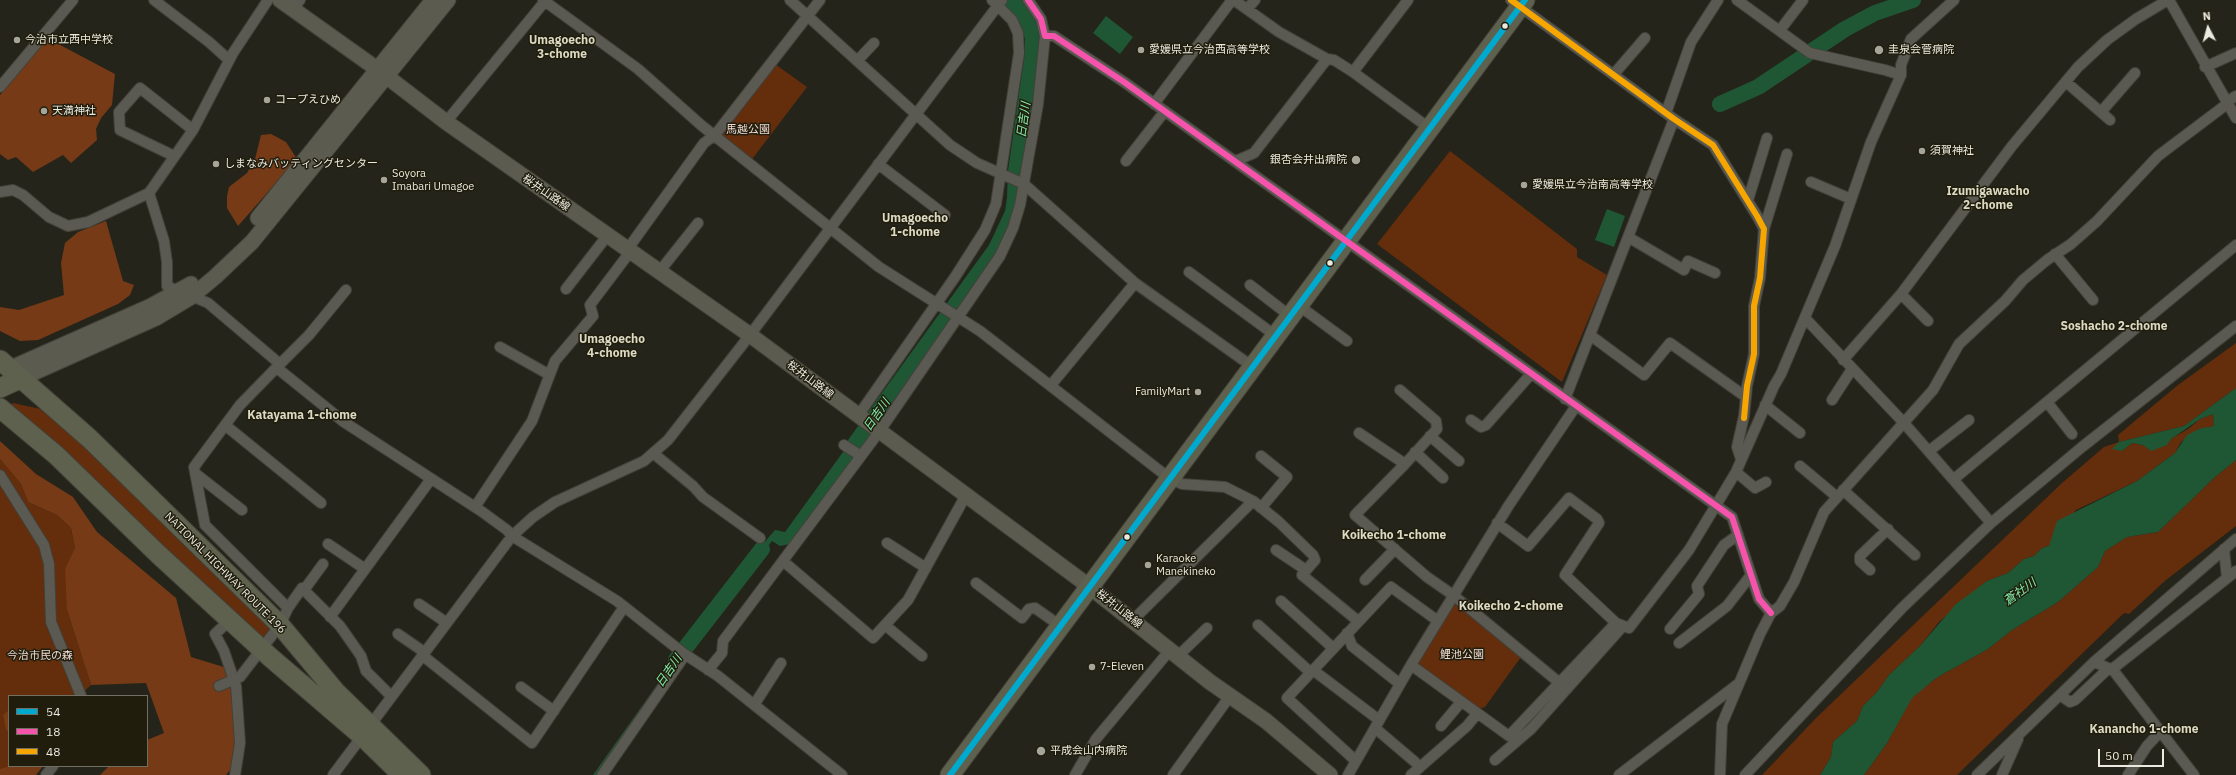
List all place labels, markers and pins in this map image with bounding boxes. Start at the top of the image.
unlabelled marker [1500,21,1510,31]
place label: 今治市立西中学校 [25,33,113,47]
marker: 今治市立西中学校 [12,35,22,45]
place label: 愛媛県立今治西高等学校 [1149,43,1270,57]
place label: 圭泉会菅病院 [1888,43,1954,57]
marker: 圭泉会菅病院 [1873,44,1885,56]
marker: 愛媛県立今治西高等学校 [1136,45,1146,55]
place label: コープえひめ [275,93,341,107]
marker: コープえひめ [262,95,272,105]
place label: 天満神社 [52,104,96,118]
marker: 天満神社 [39,106,49,116]
place label: 須賀神社 [1930,144,1974,158]
marker: 須賀神社 [1917,146,1927,156]
place label: 銀杏会井出病院 [1270,153,1347,167]
marker: 銀杏会井出病院 [1350,154,1362,166]
place label: しまなみバッティングセンター [224,157,378,171]
marker: しまなみバッティングセンター [211,159,221,169]
place label: Soyora Imabari Umagoe [392,167,474,193]
marker: Soyora Imabari Umagoe [379,175,389,185]
place label: 愛媛県立今治南高等学校 [1532,178,1653,192]
marker: 愛媛県立今治南高等学校 [1519,180,1529,190]
unlabelled marker [1325,258,1335,268]
place label: FamilyMart [1135,385,1190,399]
marker: FamilyMart [1193,387,1203,397]
unlabelled marker [1122,532,1132,542]
place label: Karaoke Manekineko [1156,552,1216,578]
marker: Karaoke Manekineko [1143,560,1153,570]
place label: 7-Eleven [1100,660,1144,674]
marker: 7-Eleven [1087,662,1097,672]
place label: 平成会山内病院 [1050,744,1127,758]
marker: 平成会山内病院 [1035,745,1047,757]

